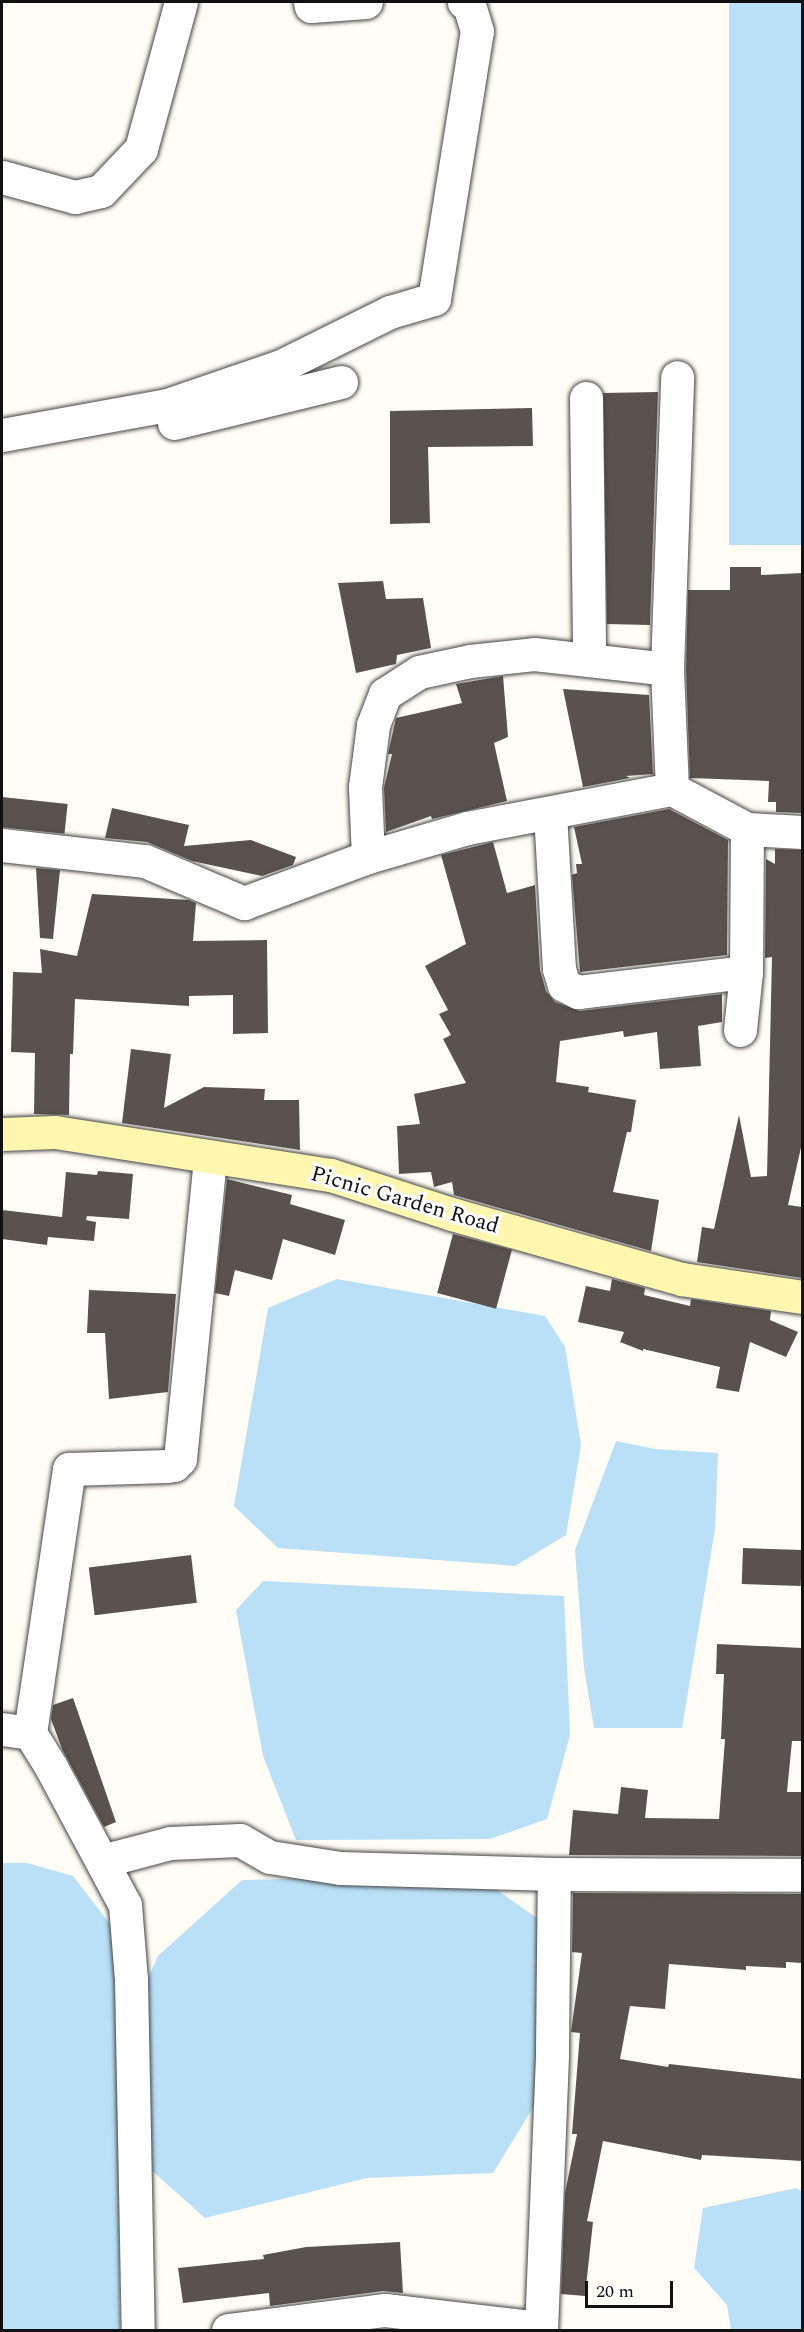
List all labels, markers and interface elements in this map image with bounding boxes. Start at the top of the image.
street label: Picnic Garden Road [308,1161,502,1239]
scale bar [588,2269,676,2307]
text: 20 m [596,2278,634,2305]

